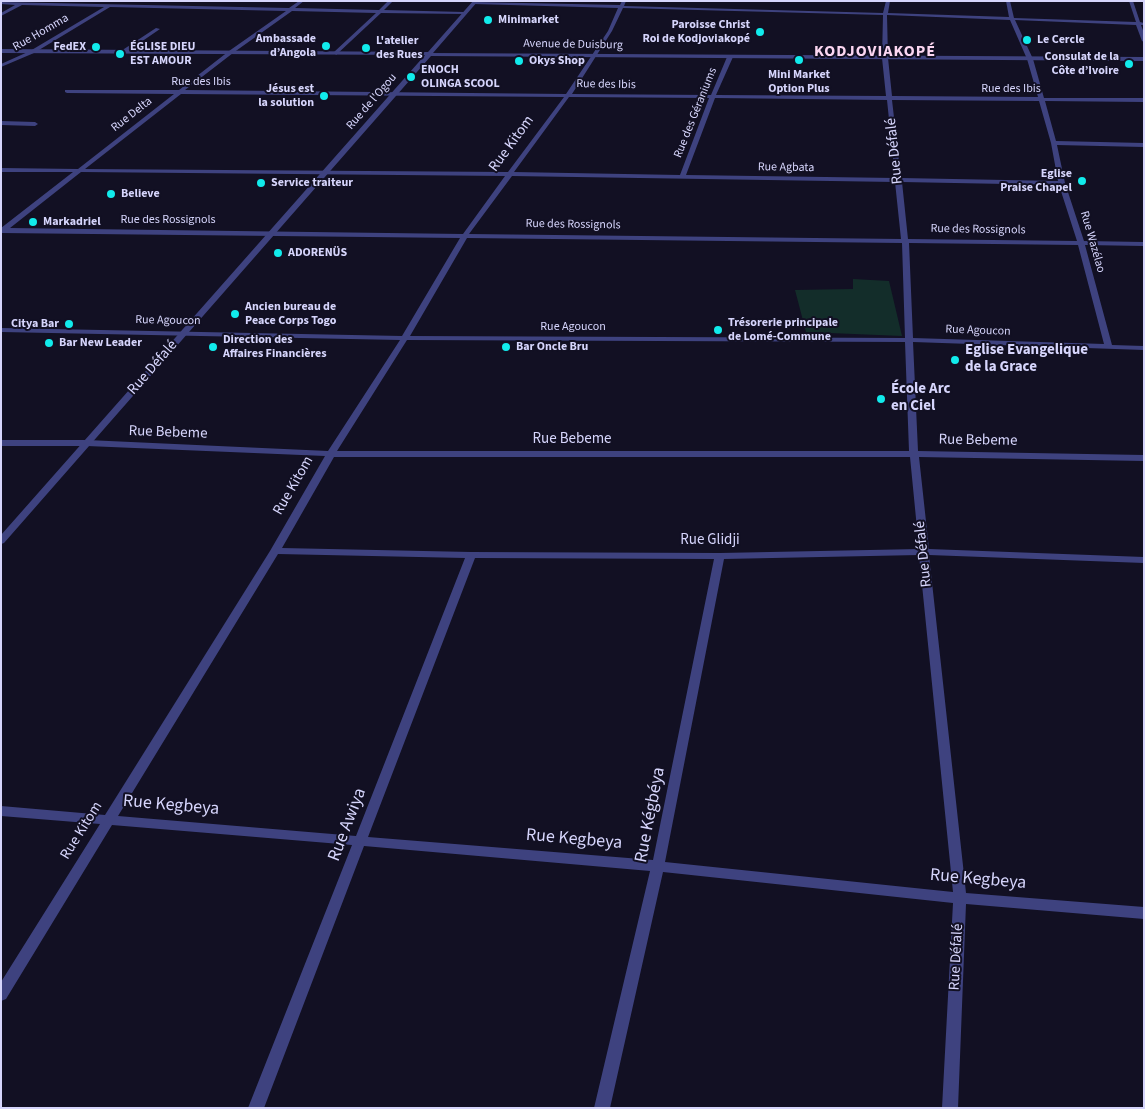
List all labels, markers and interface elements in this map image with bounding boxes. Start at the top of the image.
street label: Rue Homma [11,11,71,55]
place label: Minimarket [498,13,559,27]
marker: Minimarket [482,14,494,26]
place label: Paroisse Christ Roi de Kodjoviakopé [642,18,750,46]
marker: Paroisse Christ Roi de Kodjoviakopé [754,26,766,38]
place label: Ambassade d’Angola [256,32,316,60]
place label: Le Cercle [1037,33,1085,47]
place label: L'atelier des Rues [376,34,423,62]
marker: Le Cercle [1021,34,1033,46]
street label: Avenue de Duisburg [523,37,623,53]
place label: FedEX [53,40,86,54]
place label: ÉGLISE DIEU EST AMOUR [130,40,195,68]
marker: Ambassade d’Angola [320,40,332,52]
marker: FedEX [90,41,102,53]
marker: L'atelier des Rues [360,42,372,54]
district label: KODJOVIAKOPÉ [812,42,938,62]
marker: ÉGLISE DIEU EST AMOUR [114,48,126,60]
place label: Consulat de la Côte d’Ivoire [1045,50,1119,78]
place label: Okys Shop [529,54,585,68]
marker: Mini Market Option Plus [793,54,805,66]
marker: Okys Shop [513,55,525,67]
marker: Consulat de la Côte d’Ivoire [1123,58,1135,70]
place label: ENOCH OLINGA SCOOL [421,63,500,91]
street label: Rue des Géraniums [671,66,721,160]
place label: Mini Market Option Plus [768,68,830,96]
street label: Rue de l'Ogou [344,71,400,133]
marker: ENOCH OLINGA SCOOL [405,71,417,83]
street label: Rue des Ibis [171,75,231,89]
street label: Rue des Ibis [576,77,636,93]
place label: Jésus est la solution [258,82,314,110]
street label: Rue des Ibis [981,82,1041,96]
marker: Jésus est la solution [318,90,330,102]
street label: Rue Delta [109,95,155,135]
street label: Rue Kitom [486,112,538,176]
street label: Rue Défalé [883,117,907,185]
street label: Rue Agbata [758,160,814,176]
place label: Eglise Praise Chapel [1000,167,1072,195]
marker: Eglise Praise Chapel [1076,175,1088,187]
place label: Service traiteur [271,176,353,190]
marker: Service traiteur [255,177,267,189]
place label: Believe [121,187,160,201]
marker: Believe [105,188,117,200]
street label: Rue Wazélao [1076,209,1108,275]
street label: Rue des Rossignols [120,213,216,227]
place label: Markadriel [43,215,101,229]
marker: Markadriel [27,216,39,228]
street label: Rue des Rossignols [525,217,621,233]
street label: Rue des Rossignols [930,222,1026,238]
place label: ADORENÜS [288,246,347,260]
marker: ADORENÜS [272,247,284,259]
place label: Ancien bureau de Peace Corps Togo [245,300,336,328]
marker: Ancien bureau de Peace Corps Togo [229,308,241,320]
street label: Rue Agoucon [135,313,201,329]
place label: Trésorerie principale de Lomé-Commune [728,316,838,344]
place label: Citya Bar [11,317,59,331]
marker: Citya Bar [63,318,75,330]
street label: Rue Agoucon [540,320,606,334]
street label: Rue Agoucon [945,323,1011,339]
marker: Trésorerie principale de Lomé-Commune [712,324,724,336]
place label: Direction des Affaires Financières [223,333,327,361]
place label: Bar New Leader [59,336,142,350]
marker: Bar New Leader [43,337,55,349]
street label: Rue Défalé [124,337,182,399]
place label: Bar Oncle Bru [516,340,588,354]
marker: Direction des Affaires Financières [207,341,219,353]
marker: Bar Oncle Bru [500,341,512,353]
place label: Eglise Evangelique de la Grace [965,342,1088,377]
marker: Eglise Evangelique de la Grace [949,354,961,366]
place label: École Arc en Ciel [891,381,950,416]
marker: École Arc en Ciel [875,393,887,405]
street label: Rue Bebeme [128,423,208,443]
street label: Rue Bebeme [532,431,612,449]
street label: Rue Bebeme [938,431,1018,451]
street label: Rue Kitom [270,453,318,519]
street label: Rue Défalé [912,520,936,588]
street label: Rue Glidji [680,532,740,550]
street label: Rue Kégbéya [631,765,671,865]
street label: Rue Awiya [324,785,372,865]
street label: Rue Kegbeya [122,791,220,821]
street label: Rue Kitom [57,799,107,863]
street label: Rue Kegbeya [525,825,623,855]
street label: Rue Kegbeya [929,865,1027,895]
street label: Rue Défalé [946,923,968,991]

